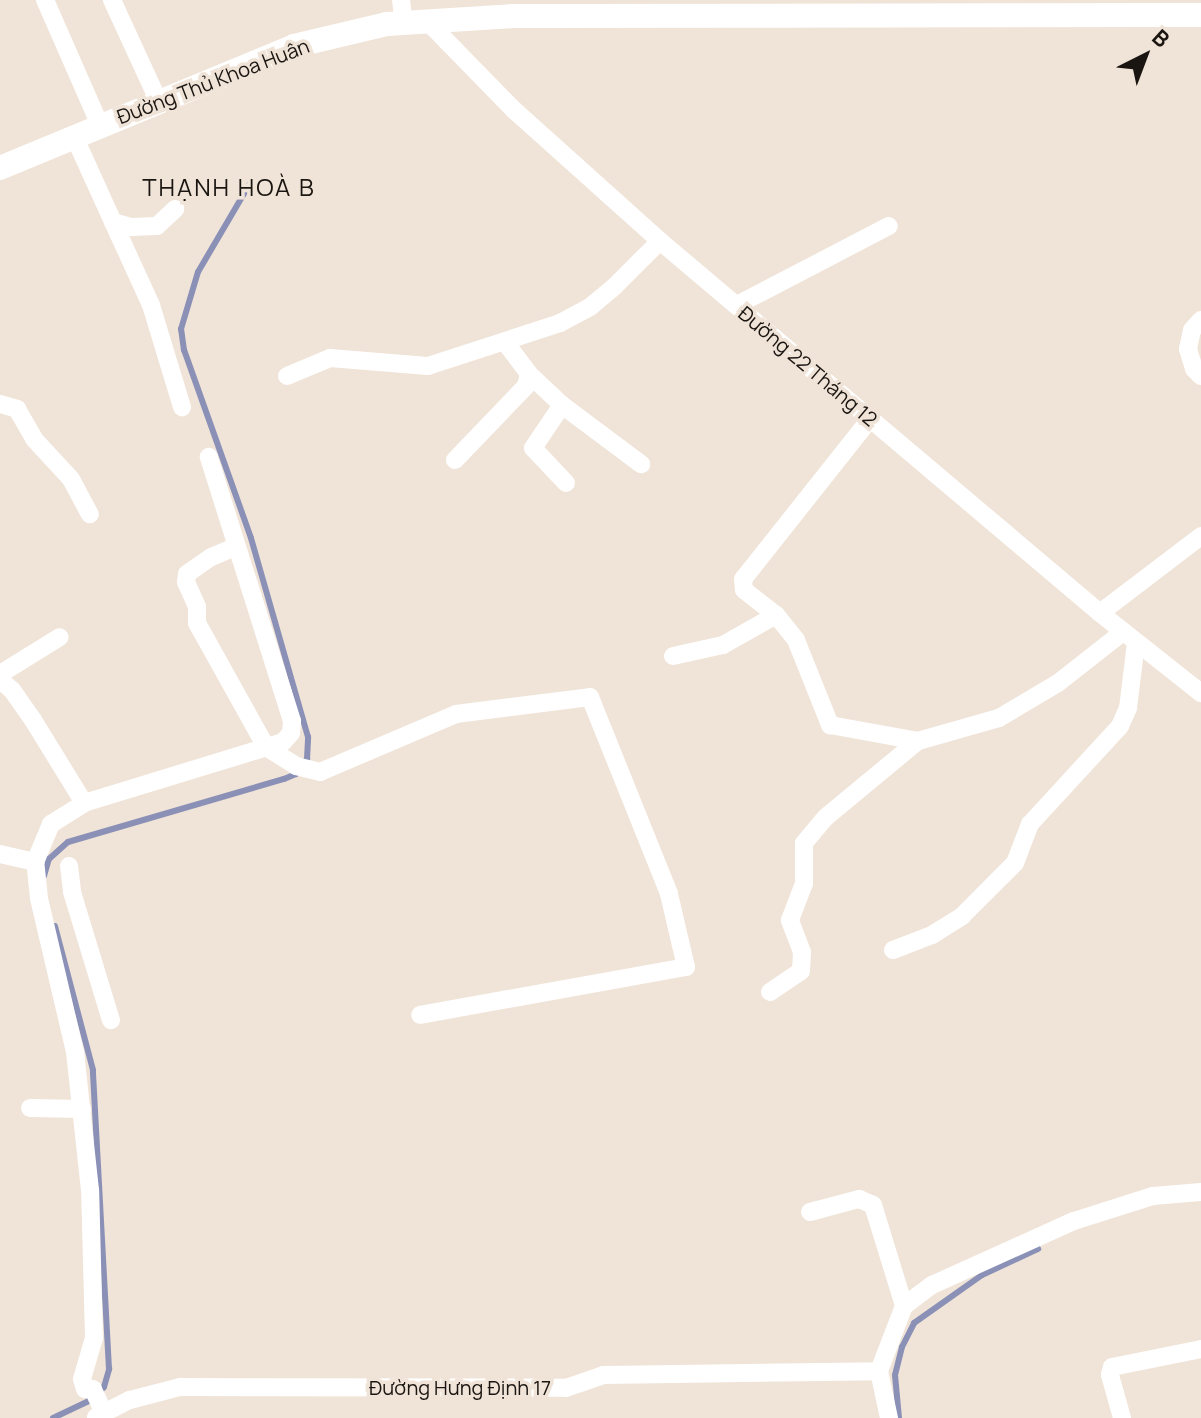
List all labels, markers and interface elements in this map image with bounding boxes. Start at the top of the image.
north arrow [1105,16,1185,96]
text: B [1146,22,1176,54]
street label: Đường Thủ Khoa Huân [113,33,313,129]
district label: THẠNH HOÀ B [142,173,316,201]
street label: Đường 22 Tháng 12 [734,301,882,431]
street label: Đường Hưng Định 17 [369,1375,551,1399]

